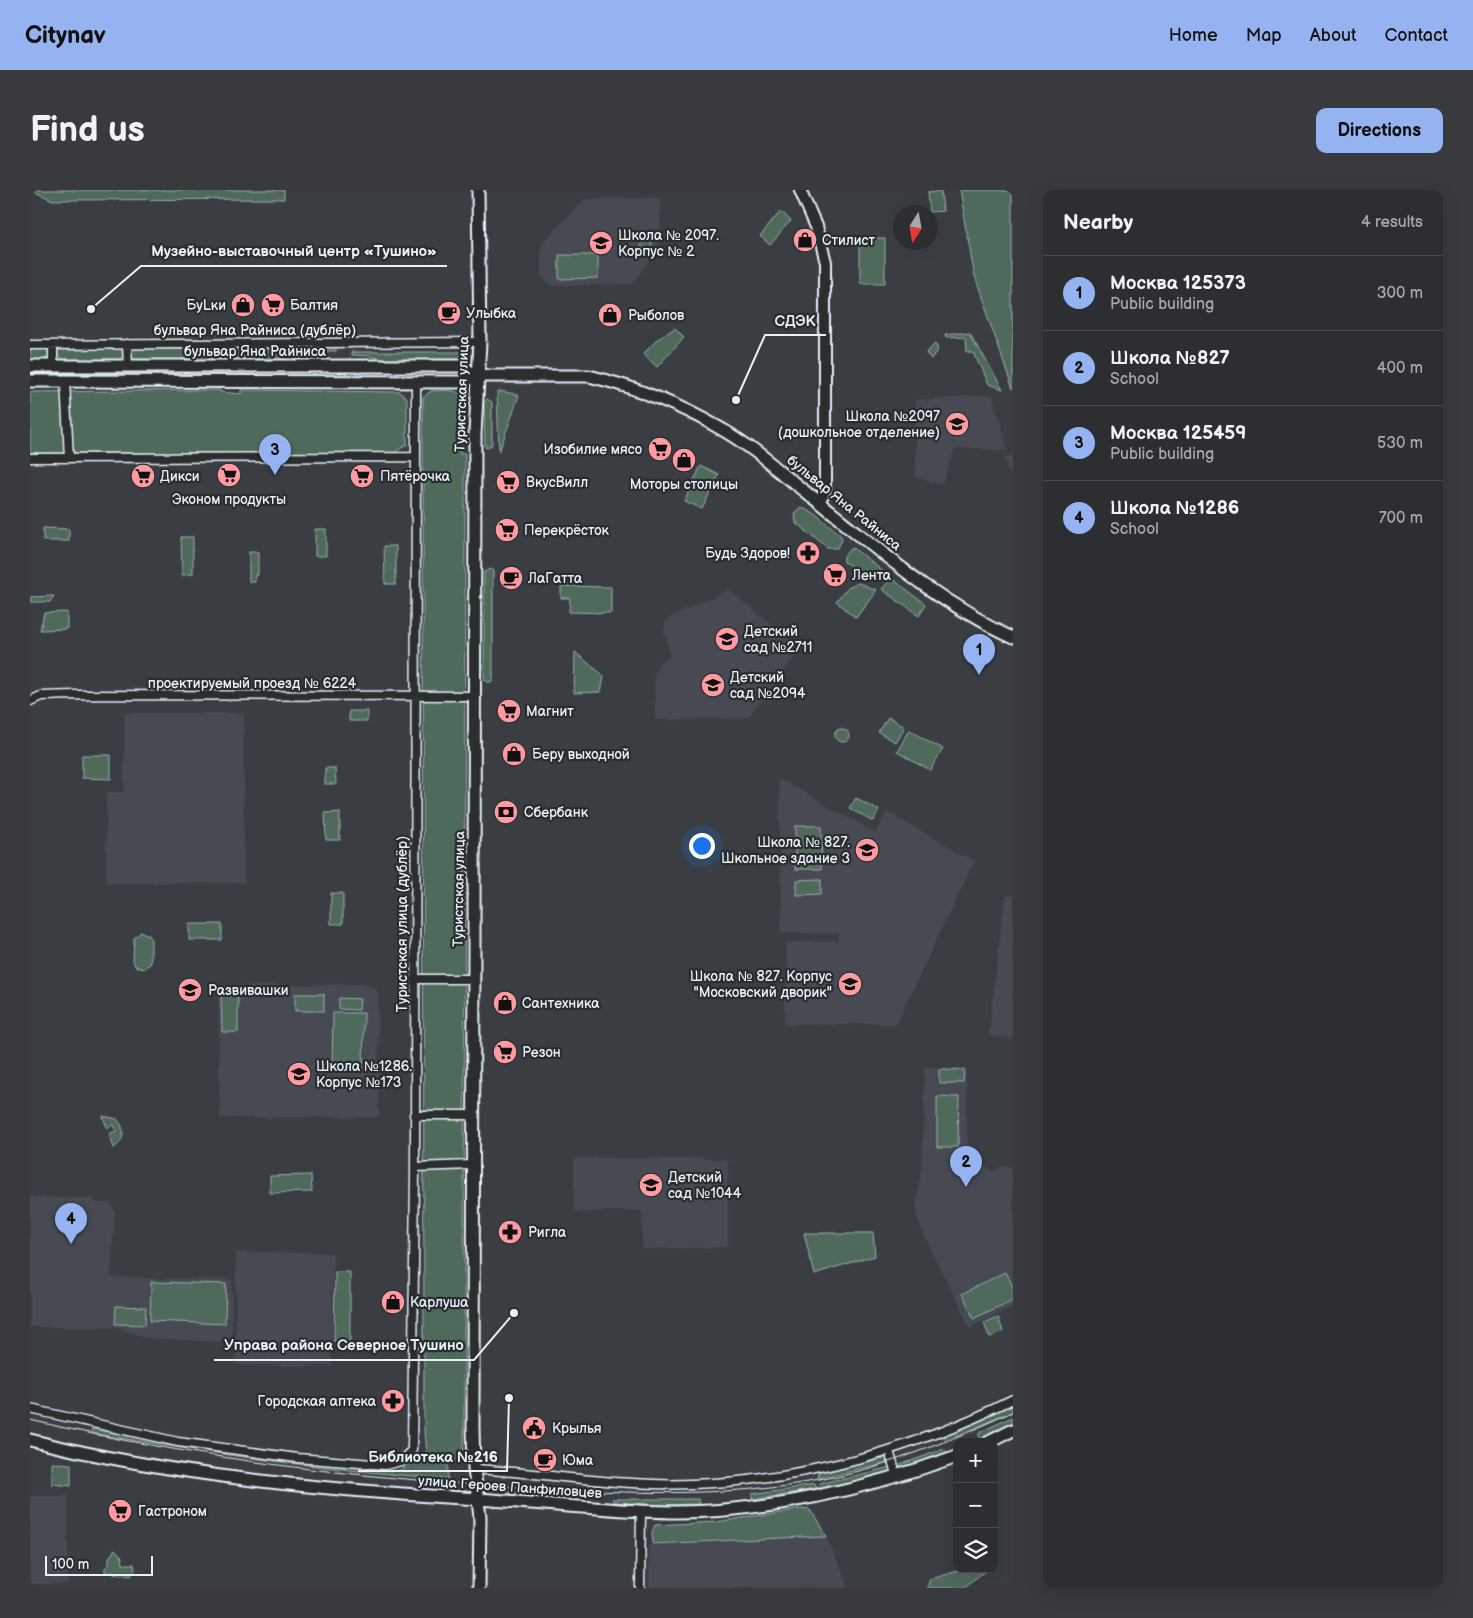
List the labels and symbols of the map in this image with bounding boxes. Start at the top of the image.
north arrow [893,205,938,250]
place label: Школа № 2097. Корпус № 2 [618,227,719,260]
shop icon: Стилист [792,227,818,253]
school or university icon: Школа № 2097. Корпус № 2 [588,230,614,256]
place label: Стилист [822,232,875,249]
callout: Музейно-выставочный центр «Тушино» [141,236,447,266]
text: Музейно-выставочный центр «Тушино» [151,242,437,261]
shop icon: БуLки [230,292,256,318]
supermarket icon: Балтия [260,292,286,318]
place label: БуLки [187,297,226,314]
place label: Балтия [290,297,338,314]
cafe icon: Улыбка [436,300,462,326]
shop icon: Рыболов [597,302,623,328]
place label: Улыбка [466,305,517,322]
callout: СДЭК [765,305,826,335]
place label: Рыболов [628,307,685,324]
text: СДЭК [775,312,816,331]
street label: бульвар Яна Райниса (дублёр) [154,322,356,339]
street label: Туристская улица [451,335,473,452]
street label: бульвар Яна Райниса [184,343,327,360]
place label: Школа №2097 (дошкольное отделение) [778,408,940,441]
school or university icon: Школа №2097 (дошкольное отделение) [944,411,970,437]
pin: 3 [259,434,291,475]
supermarket icon: Изобилие мясо [647,436,673,462]
place label: Изобилие мясо [544,441,642,458]
shop icon: Моторы столицы [671,447,697,473]
street label: бульвар Яна Райниса [783,452,905,555]
supermarket icon: Эконом продукты [216,462,242,488]
supermarket icon: Дикси [130,463,156,489]
supermarket icon: Пятёрочка [349,463,375,489]
place label: Дикси [160,468,200,485]
place label: Пятёрочка [380,468,451,485]
supermarket icon: ВкусВилл [495,469,521,495]
place label: ВкусВилл [526,474,588,491]
place label: Моторы столицы [630,476,738,493]
place label: Эконом продукты [172,491,286,508]
supermarket icon: Перекрёсток [494,517,520,543]
place label: Перекрёсток [524,522,609,539]
pharmacy icon: Будь Здоров! [795,540,821,566]
place label: Будь Здоров! [705,545,790,562]
supermarket icon: Лента [822,562,848,588]
cafe icon: ЛаГатта [498,565,524,591]
place label: Лента [851,567,892,584]
place label: ЛаГатта [527,570,583,587]
place label: Детский сад №2711 [744,623,812,656]
school or university icon: Детский сад №2711 [714,626,740,652]
pin: 1 [963,634,995,675]
place label: Детский сад №2094 [730,669,806,702]
school or university icon: Детский сад №2094 [700,672,726,698]
street label: проектируемый проезд № 6224 [148,675,357,692]
supermarket icon: Магнит [496,698,522,724]
place label: Магнит [526,703,574,720]
shop icon: Беру выходной [501,741,527,767]
place label: Беру выходной [532,746,630,763]
bank icon: Сбербанк [493,799,519,825]
place label: Сбербанк [524,804,589,821]
street label: Туристская улица [449,830,469,947]
your location [689,833,715,859]
place label: Школа № 827. Школьное здание 3 [721,834,850,867]
street label: Туристская улица (дублёр) [394,836,411,1012]
school or university icon: Школа № 827. Школьное здание 3 [854,837,880,863]
place label: Школа № 827. Корпус "Московский дворик" [690,968,832,1001]
school or university icon: Школа № 827. Корпус "Московский дворик" [837,971,863,997]
school or university icon: Развивашки [177,977,203,1003]
place label: Развивашки [208,982,289,999]
shop icon: Сантехника [492,990,518,1016]
place label: Сантехника [522,995,600,1012]
supermarket icon: Резон [492,1039,518,1065]
place label: Резон [522,1044,561,1061]
place label: Школа №1286. Корпус №173 [316,1058,412,1091]
school or university icon: Школа №1286. Корпус №173 [286,1061,312,1087]
pin: 2 [950,1146,982,1187]
place label: Детский сад №1044 [668,1169,742,1202]
school or university icon: Детский сад №1044 [638,1172,664,1198]
pin: 4 [55,1203,87,1244]
pharmacy icon: Ригла [497,1219,523,1245]
place label: Ригла [528,1224,567,1241]
shop icon: Карлуша [380,1289,406,1315]
place label: Карлуша [410,1294,469,1311]
callout: Управа района Северное Тушино [214,1330,474,1360]
text: Управа района Северное Тушино [224,1336,464,1355]
pharmacy icon: Городская аптека [380,1388,406,1414]
place label: Городская аптека [258,1393,377,1410]
public building icon: Крылья [521,1415,547,1441]
place label: Крылья [552,1420,602,1437]
callout: Библиотека №216 [358,1441,507,1471]
cafe icon: Юма [532,1447,558,1473]
text: Библиотека №216 [368,1448,498,1467]
place label: Юма [562,1452,594,1469]
street label: улица Героев Панфиловцев [417,1472,603,1502]
supermarket icon: Гастроном [107,1498,133,1524]
place label: Гастроном [138,1503,207,1520]
scale bar [45,1553,152,1576]

